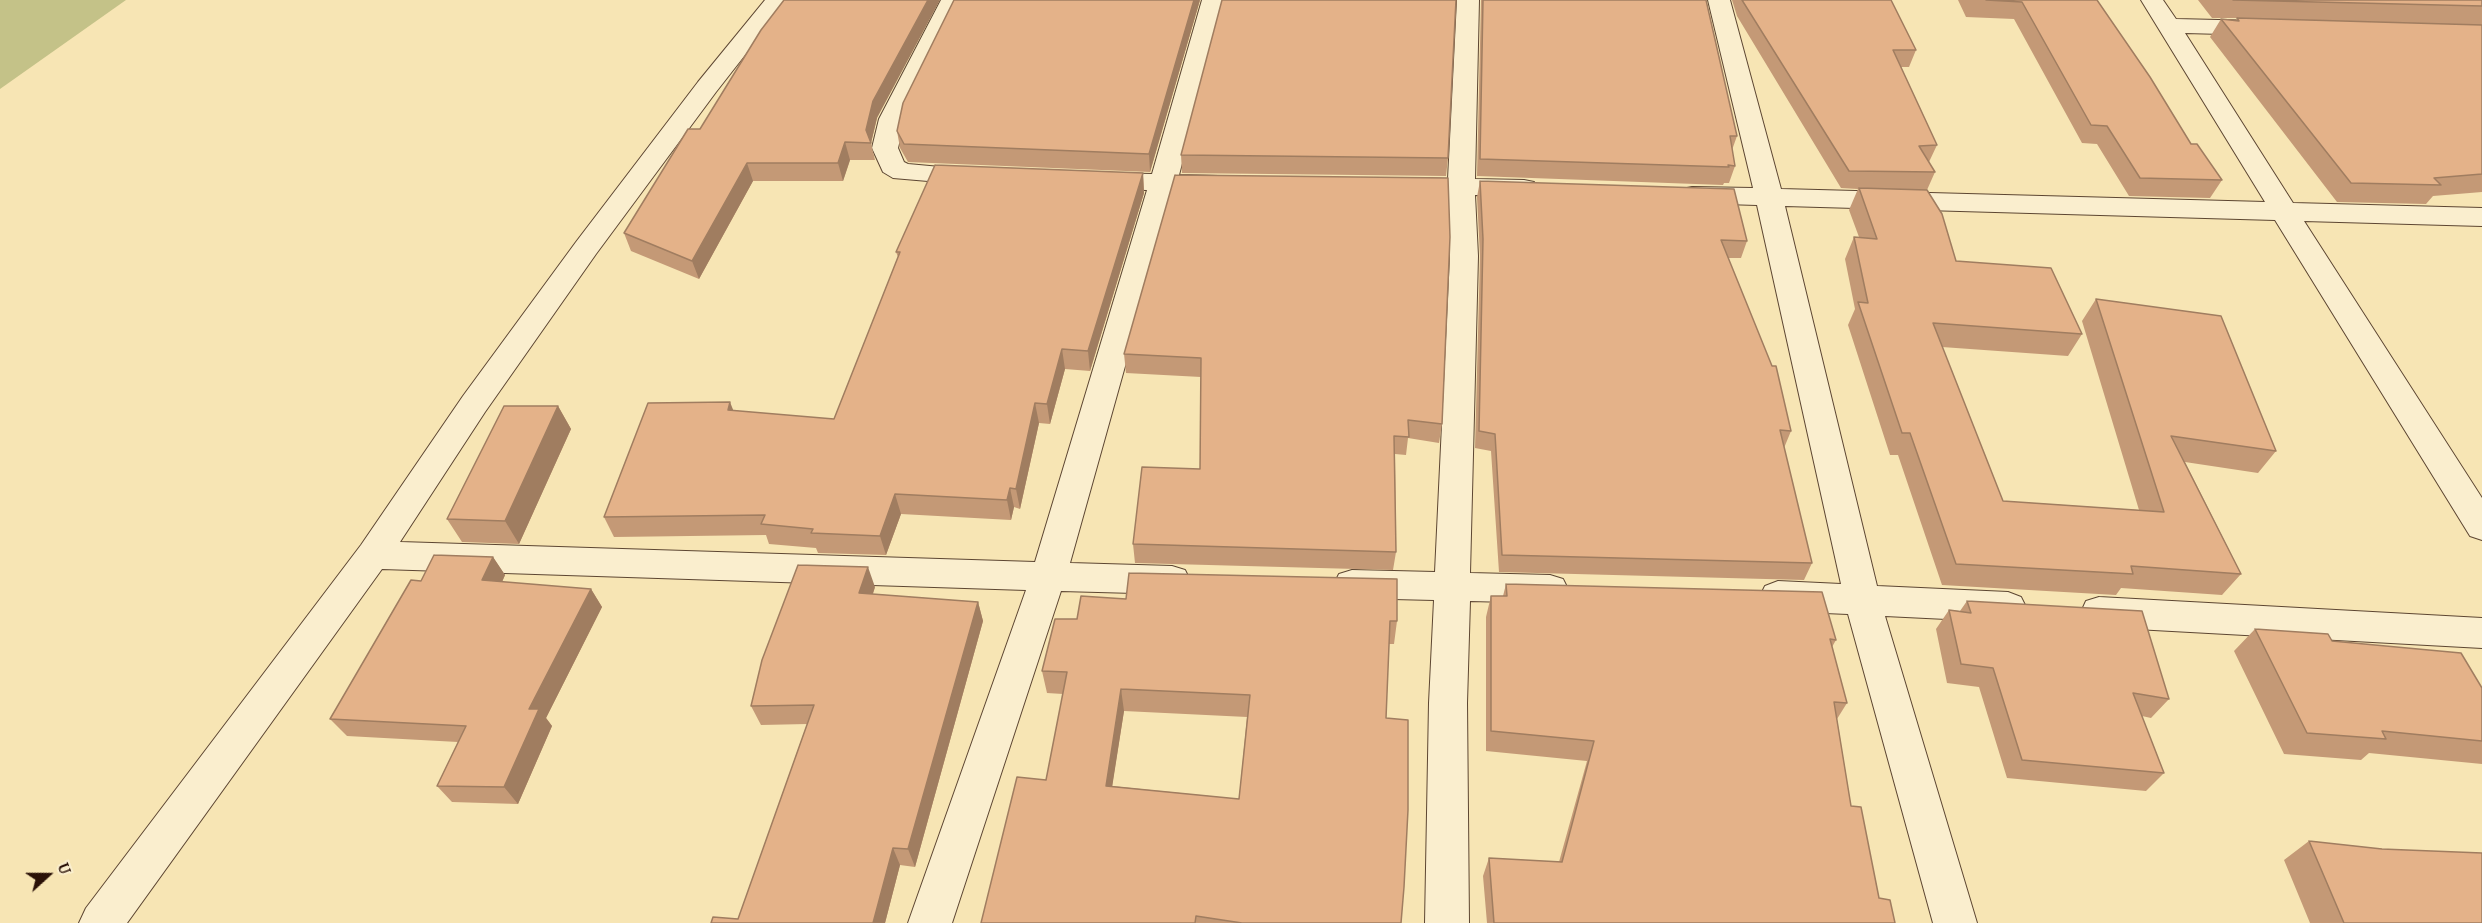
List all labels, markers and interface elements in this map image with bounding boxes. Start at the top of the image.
north arrow [18,845,78,905]
text: U [52,859,78,878]

